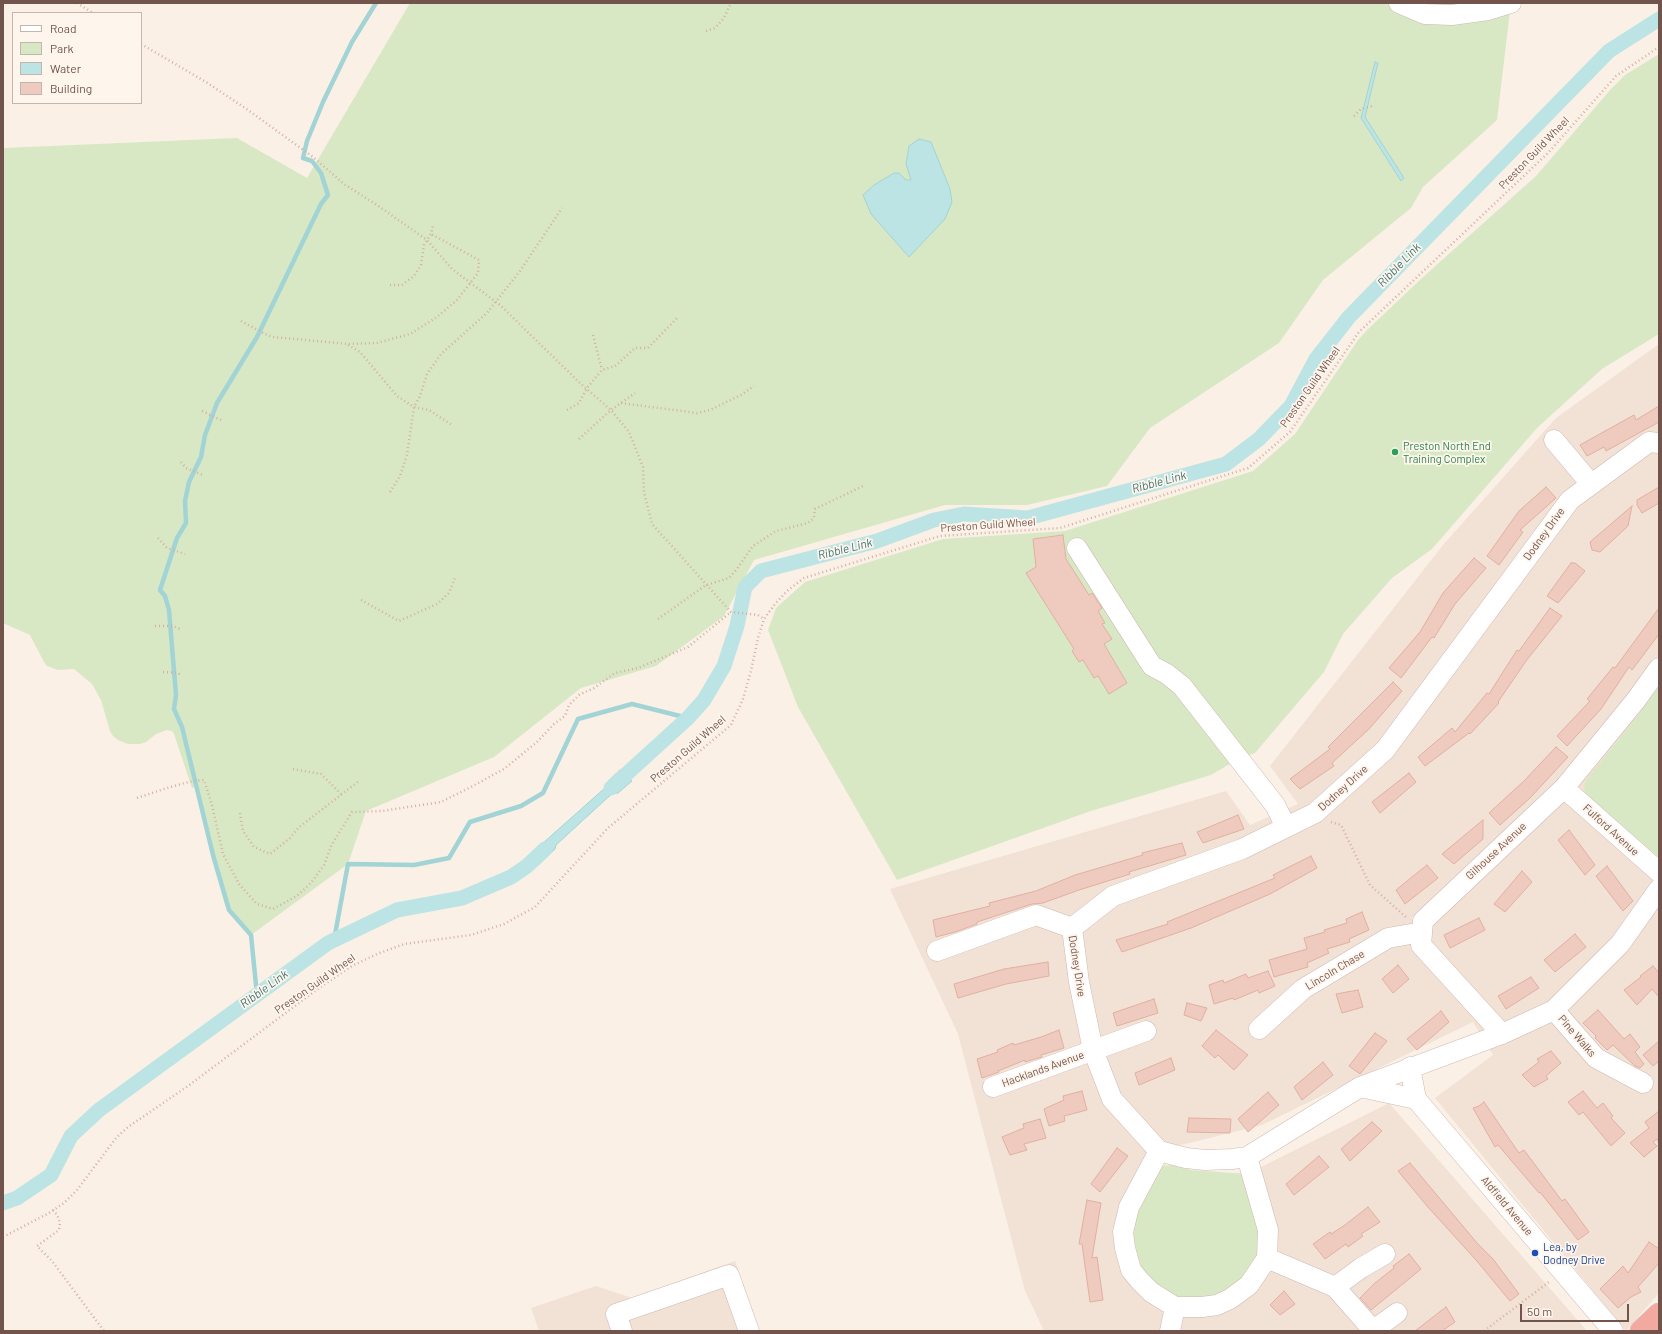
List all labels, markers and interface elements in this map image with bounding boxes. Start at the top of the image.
legend [12,12,142,104]
text: Road [50,21,77,35]
text: Park [50,41,74,55]
text: Water [50,61,81,75]
text: Building [50,81,92,95]
street label: Preston Guild Wheel [1496,114,1572,192]
water label: Ribble Link [1374,240,1424,290]
street label: Preston Guild Wheel [1277,344,1343,430]
place label: Preston North End Training Complex [1403,439,1491,465]
marker: Preston North End Training Complex [1390,447,1400,457]
water label: Ribble Link [1130,468,1188,496]
street label: Dodney Drive [1520,505,1568,563]
street label: Preston Guild Wheel [940,515,1036,535]
water label: Ribble Link [816,535,874,563]
street label: Preston Guild Wheel [648,713,728,785]
street label: Dodney Drive [1315,762,1371,814]
street label: Fulford Avenue [1580,801,1642,859]
street label: Gilhouse Avenue [1463,820,1529,882]
street label: Dodney Drive [1066,934,1088,998]
street label: Lincoln Chase [1303,947,1367,993]
street label: Preston Guild Wheel [272,951,358,1017]
water label: Ribble Link [237,967,291,1011]
street label: Pine Walks [1555,1012,1599,1060]
street label: Hacklands Avenue [1000,1048,1086,1090]
street label: Aldfield Avenue [1478,1174,1536,1238]
place label: Lea, by Dodney Drive [1543,1240,1605,1266]
marker: Lea, by Dodney Drive [1530,1248,1540,1258]
scale bar [1522,1296,1631,1322]
text: 50 m [1527,1304,1552,1318]

